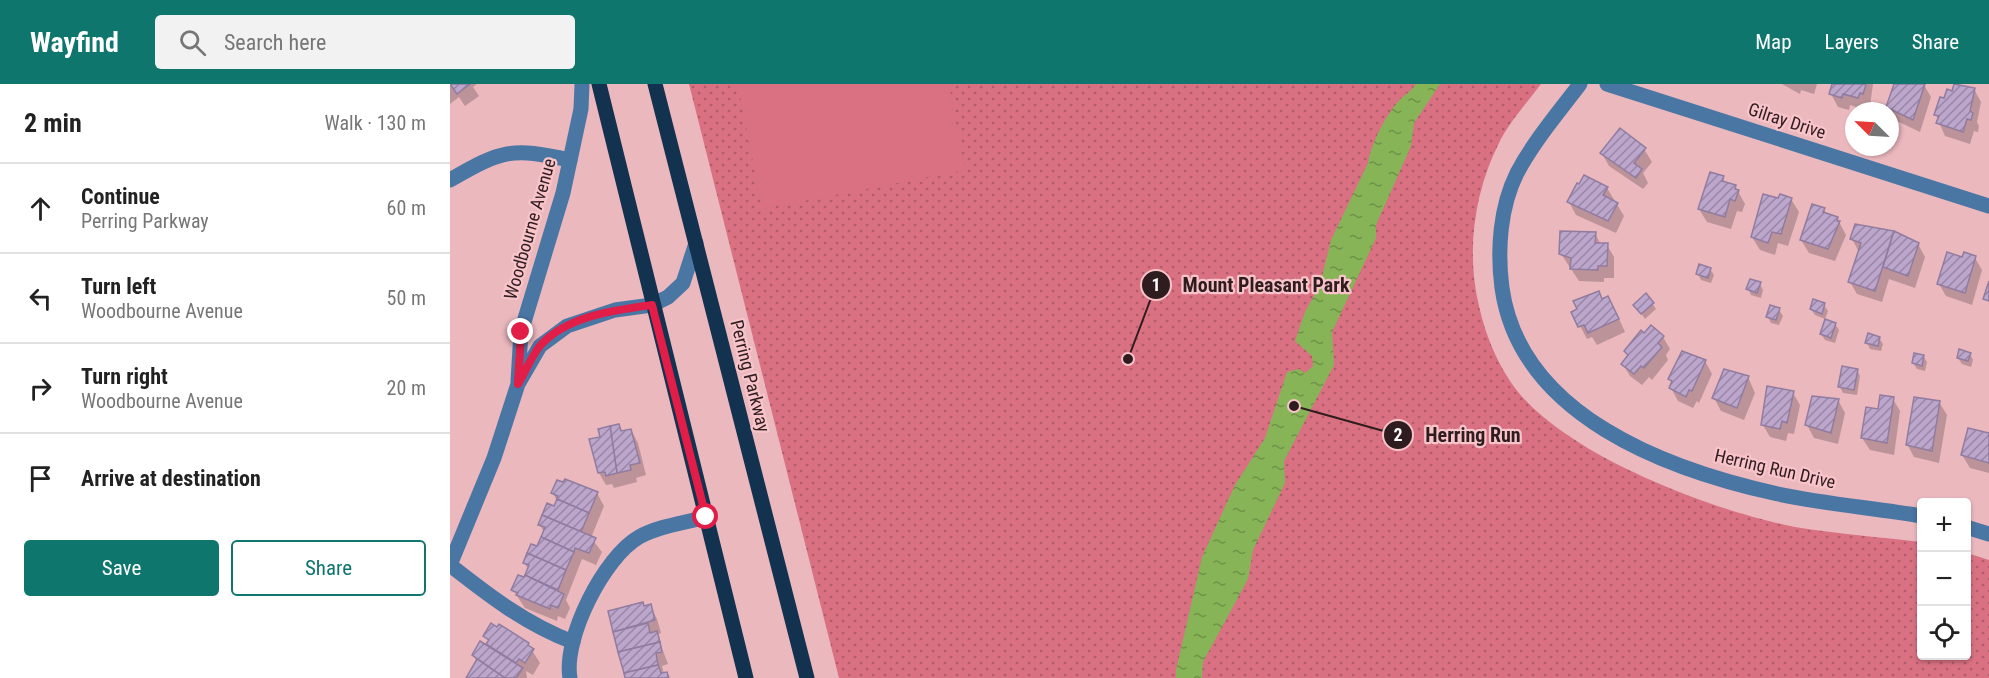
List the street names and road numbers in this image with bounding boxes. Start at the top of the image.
street label: Gilray Drive [1746,98,1828,143]
street label: Woodbourne Avenue [499,156,560,302]
street label: Perring Parkway [726,318,775,435]
street label: Herring Run Drive [1713,444,1838,493]

